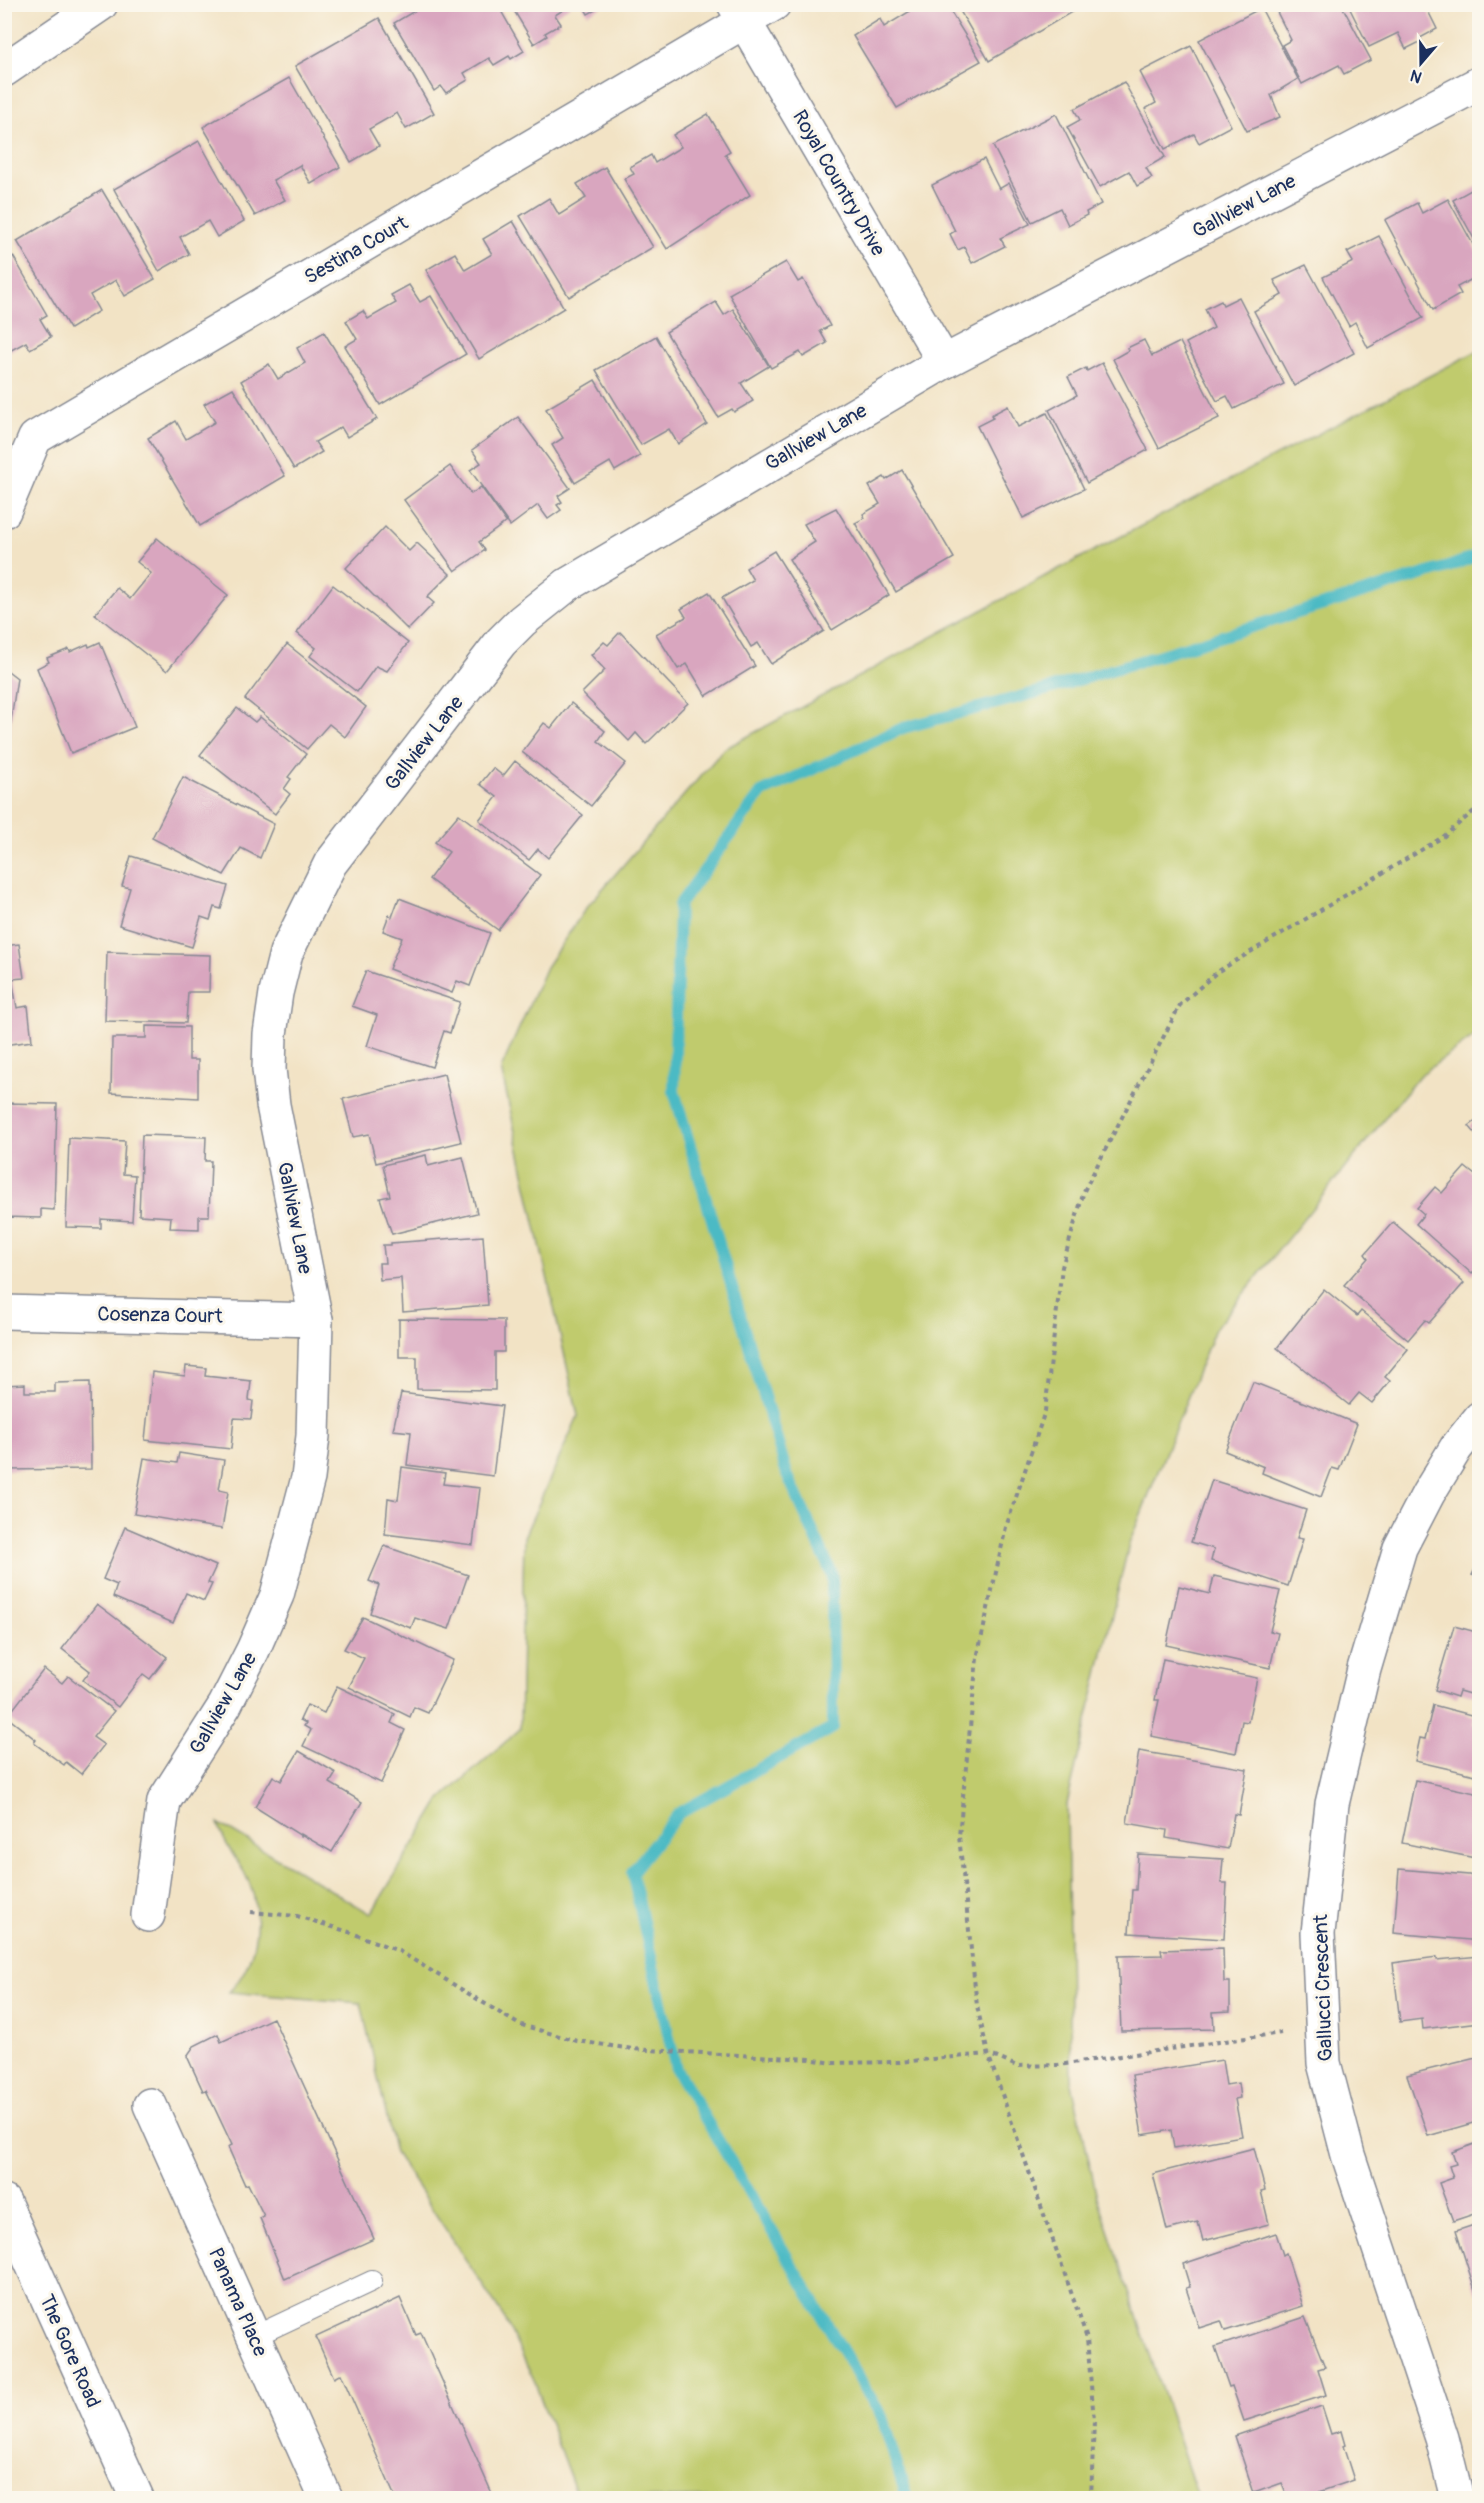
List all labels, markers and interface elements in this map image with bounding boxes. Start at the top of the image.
north arrow [1391,33,1451,93]
text: N [1408,65,1425,87]
street label: Royal Country Drive [787,106,891,261]
street label: Gallview Lane [1188,168,1300,244]
street label: Sestina Court [300,210,413,290]
street label: Gallview Lane [761,398,872,476]
street label: Gallview Lane [379,690,469,795]
street label: Gallview Lane [272,1160,318,1276]
street label: Cosenza Court [97,1301,224,1329]
street label: Gallview Lane [184,1647,262,1758]
street label: Gallucci Crescent [1308,1913,1338,2062]
street label: Panama Place [203,2244,273,2360]
street label: The Gore Road [34,2291,106,2411]

